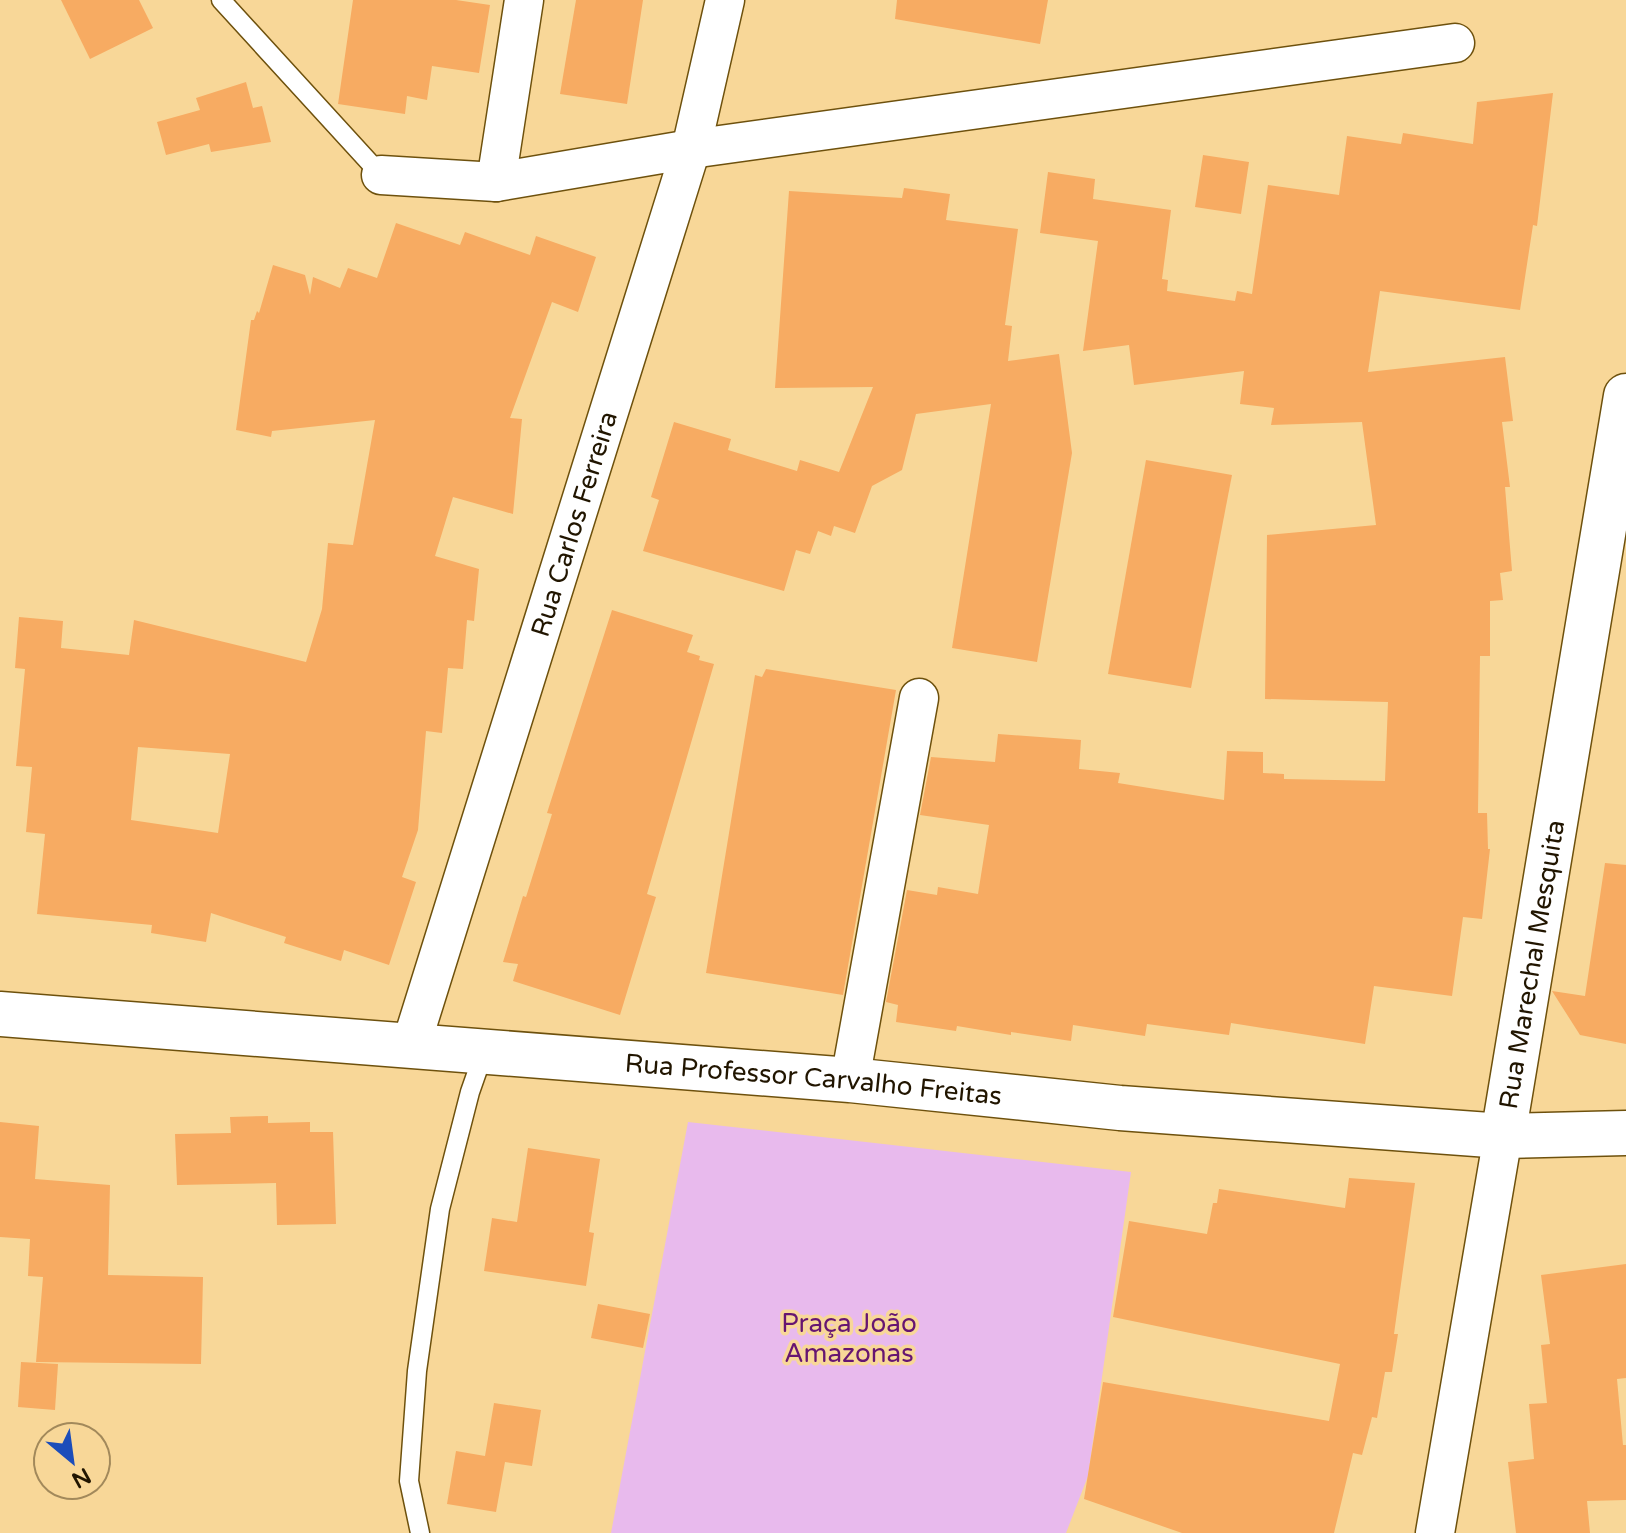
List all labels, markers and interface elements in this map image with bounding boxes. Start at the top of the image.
street label: Rua Carlos Ferreira [524,407,624,641]
street label: Rua Marechal Mesquita [1492,817,1571,1111]
street label: Rua Professor Carvalho Freitas [624,1047,1003,1111]
park label: Praça João Amazonas [781,1308,917,1369]
north arrow [32,1421,112,1501]
text: N [67,1462,95,1493]

